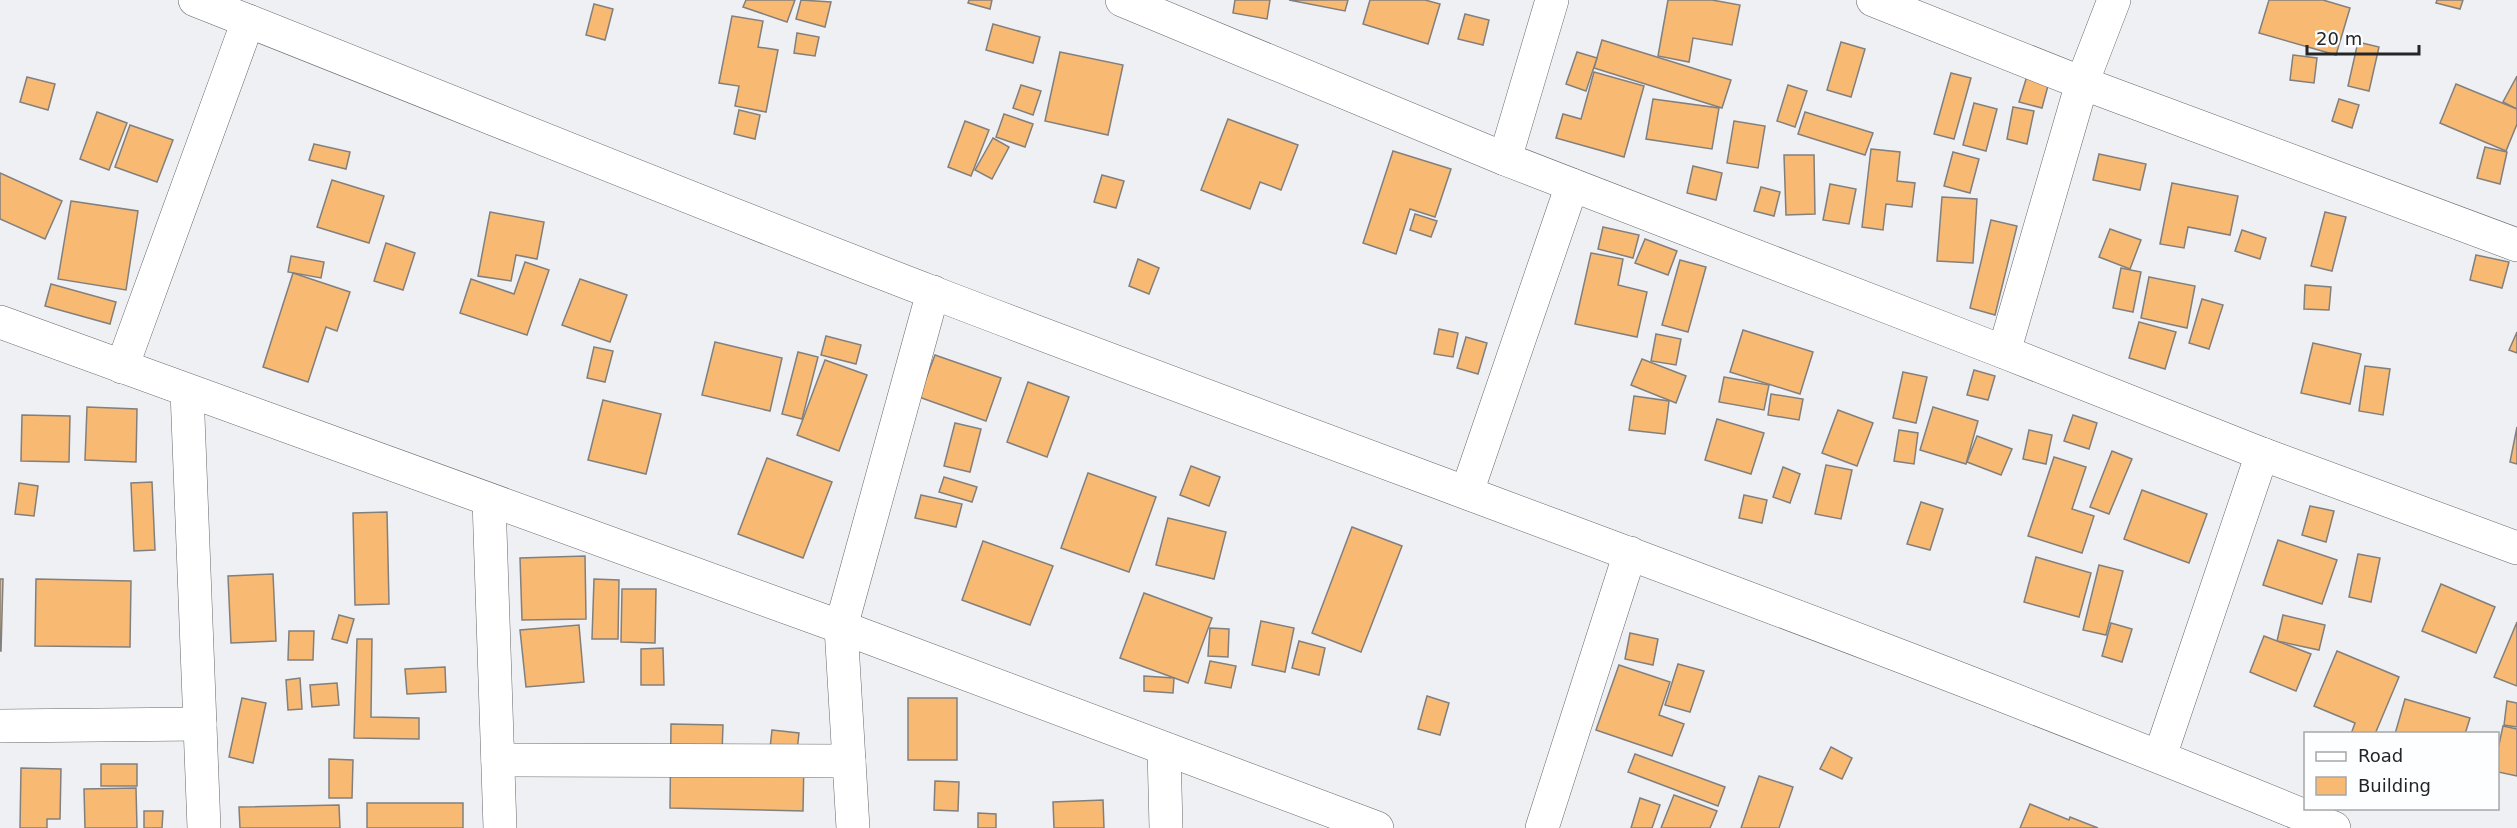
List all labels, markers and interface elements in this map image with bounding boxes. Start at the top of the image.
scale bar [2307,18,2420,56]
text: 20 m [2316,28,2362,49]
legend [2304,732,2499,810]
text: Road [2358,745,2403,766]
text: Building [2358,775,2431,796]

